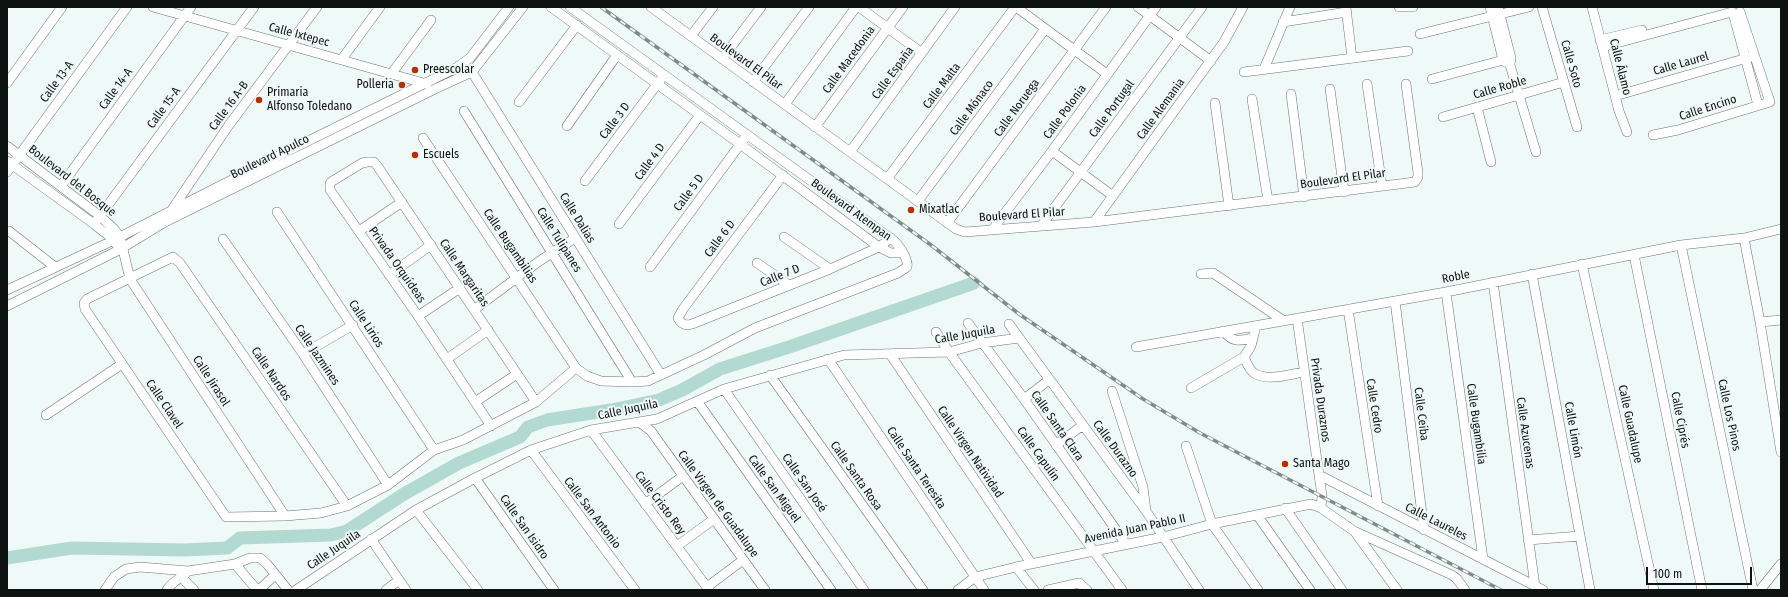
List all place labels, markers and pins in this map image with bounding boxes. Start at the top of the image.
place label: Preescolar [423,63,474,77]
marker: Preescolar [410,65,420,75]
place label: Polleria [356,78,394,92]
marker: Polleria [397,80,407,90]
place label: Primaria Alfonso Toledano [267,86,352,114]
marker: Primaria Alfonso Toledano [254,95,264,105]
place label: Escuels [423,148,459,162]
marker: Escuels [410,150,420,160]
place label: Mixatlac [919,203,959,217]
marker: Mixatlac [906,205,916,215]
place label: Santa Mago [1293,457,1350,471]
marker: Santa Mago [1280,459,1290,469]

